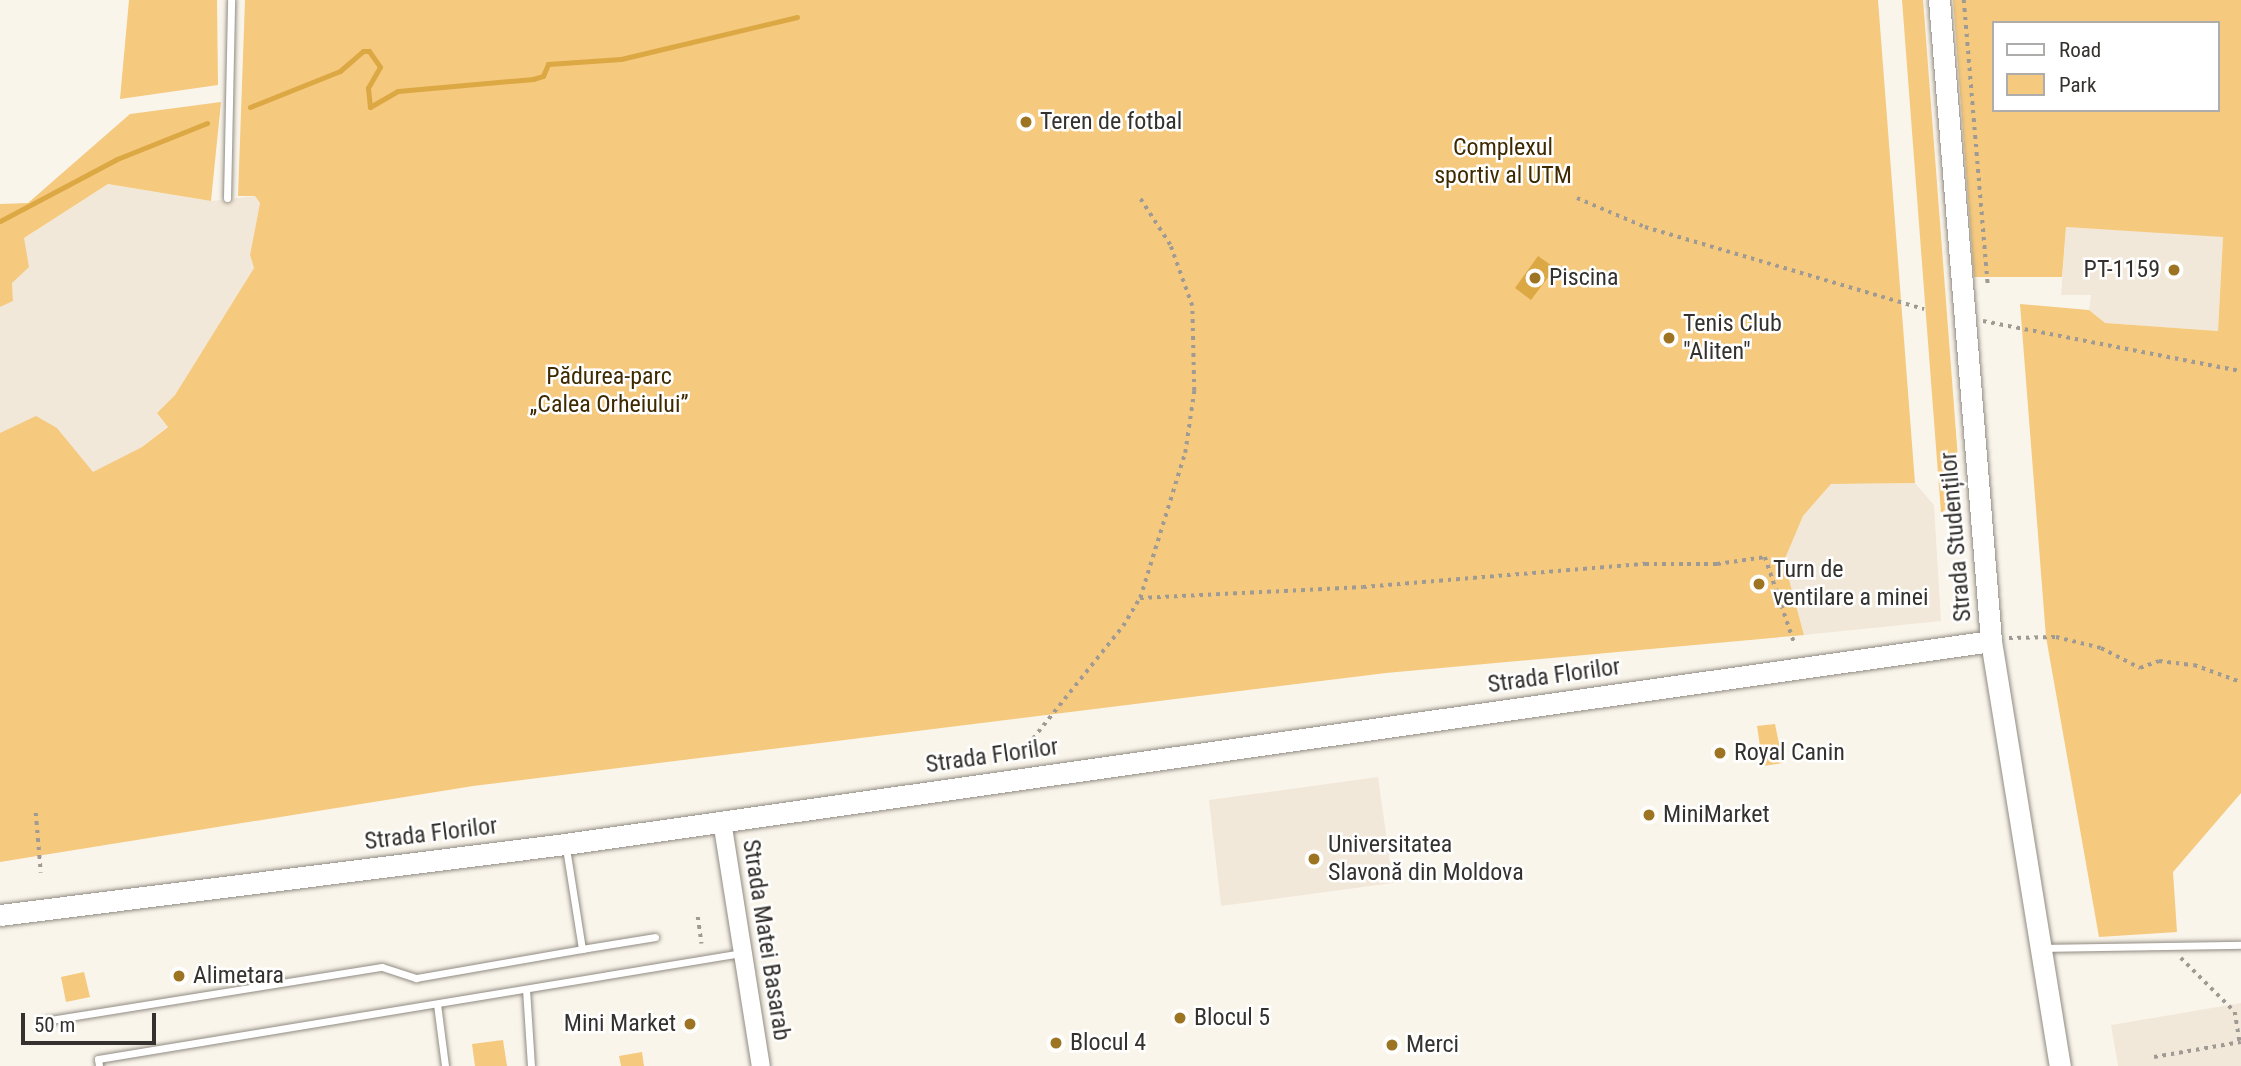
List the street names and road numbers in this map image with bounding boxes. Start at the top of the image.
street label: Strada Studenților [1934,451,1978,623]
street label: Strada Florilor [1486,652,1622,700]
street label: Strada Florilor [924,732,1060,780]
street label: Strada Florilor [363,812,499,856]
street label: Strada Matei Basarab [736,837,796,1043]

